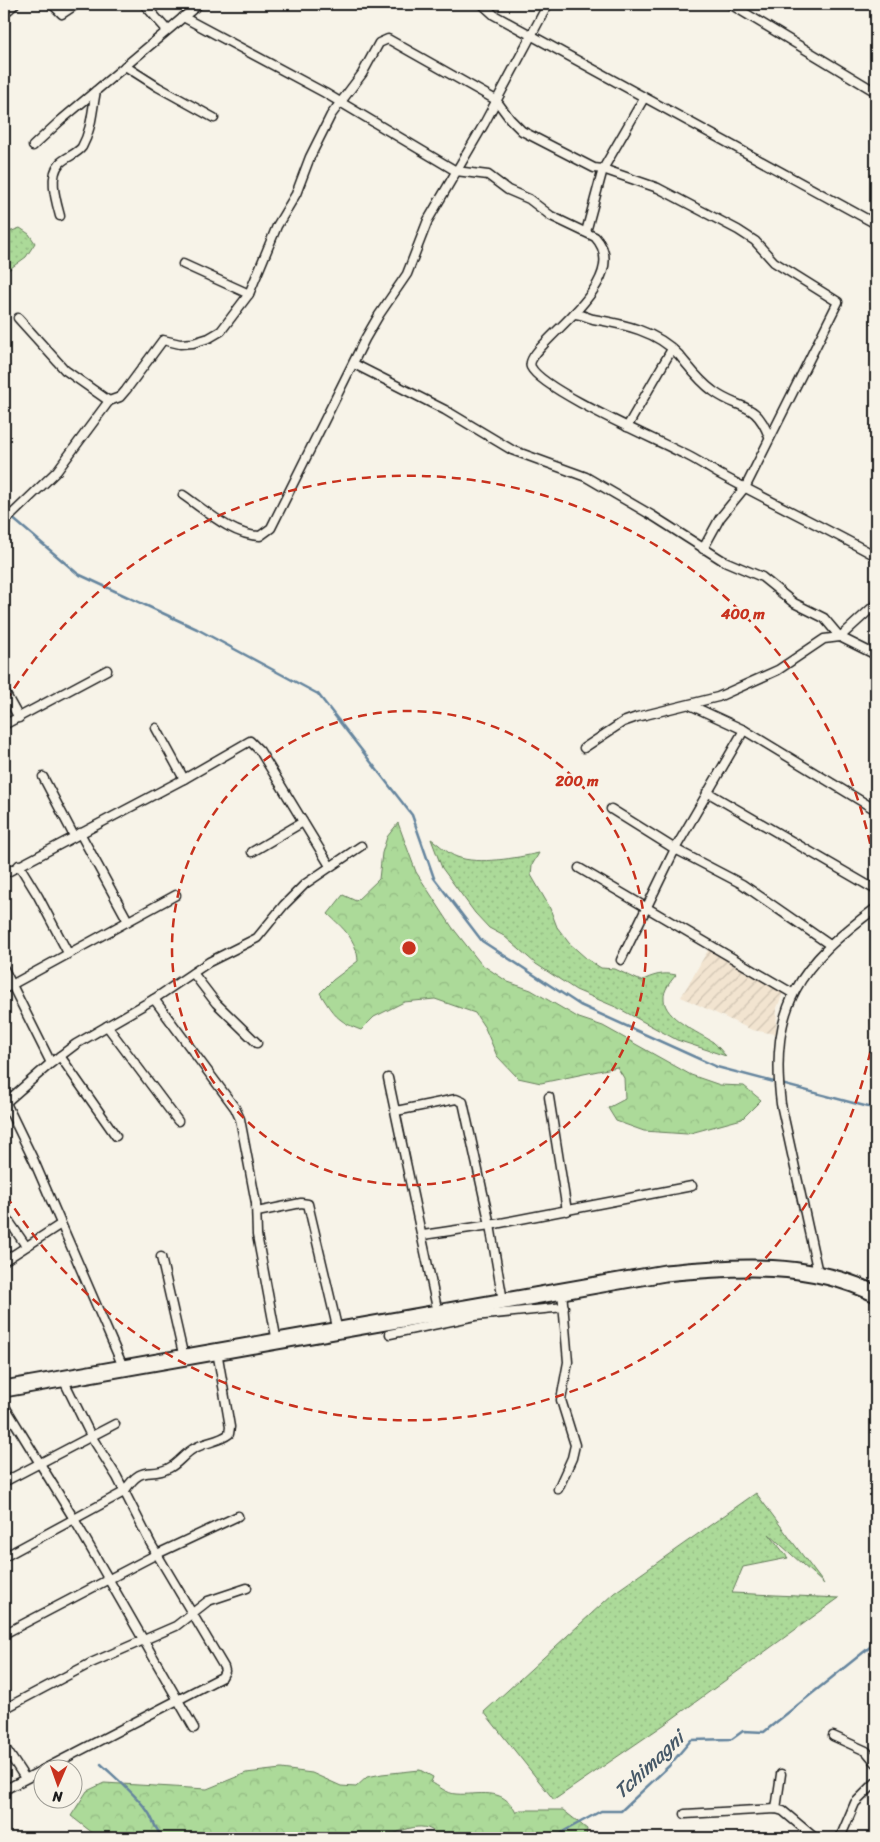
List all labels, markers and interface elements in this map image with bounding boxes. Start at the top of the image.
text: 400 m [720,601,765,627]
text: 200 m [554,768,599,794]
centre of rings [400,939,418,957]
water label: Tchimagni [605,1720,695,1808]
north arrow [32,1760,82,1810]
text: N [52,1784,64,1809]

